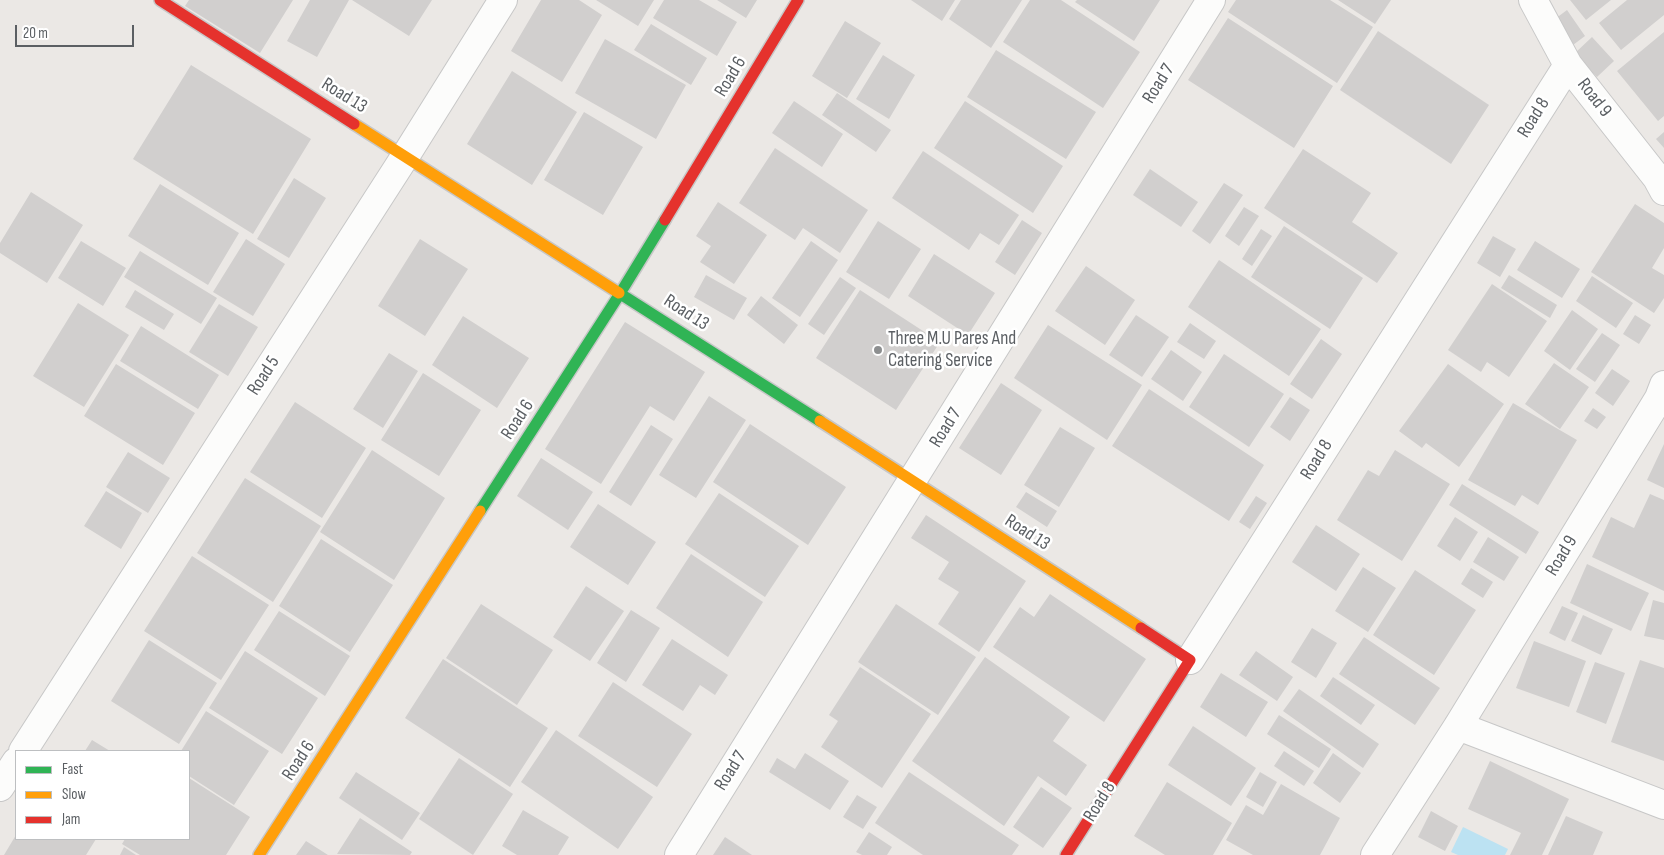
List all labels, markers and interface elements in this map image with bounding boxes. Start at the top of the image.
scale bar [18,15,136,47]
text: 20 m [23,24,48,43]
street label: Road 6 [710,53,752,101]
street label: Road 7 [1138,60,1180,108]
street label: Road 13 [317,73,371,119]
street label: Road 9 [1572,74,1616,122]
street label: Road 8 [1513,94,1555,142]
street label: Road 13 [659,290,713,336]
place label: Three M.U Pares And Catering Service [888,328,1016,372]
marker: Three M.U Pares And Catering Service [872,344,884,356]
street label: Road 5 [243,352,285,400]
street label: Road 6 [497,396,539,444]
street label: Road 7 [925,404,967,452]
street label: Road 8 [1296,436,1338,484]
street label: Road 13 [1000,510,1054,556]
street label: Road 9 [1541,532,1583,580]
street label: Road 6 [278,737,320,785]
street label: Road 7 [710,747,752,795]
legend [15,750,190,840]
text: Fast [62,760,83,779]
street label: Road 8 [1079,778,1121,826]
text: Slow [62,785,86,804]
text: Jam [62,810,80,829]

